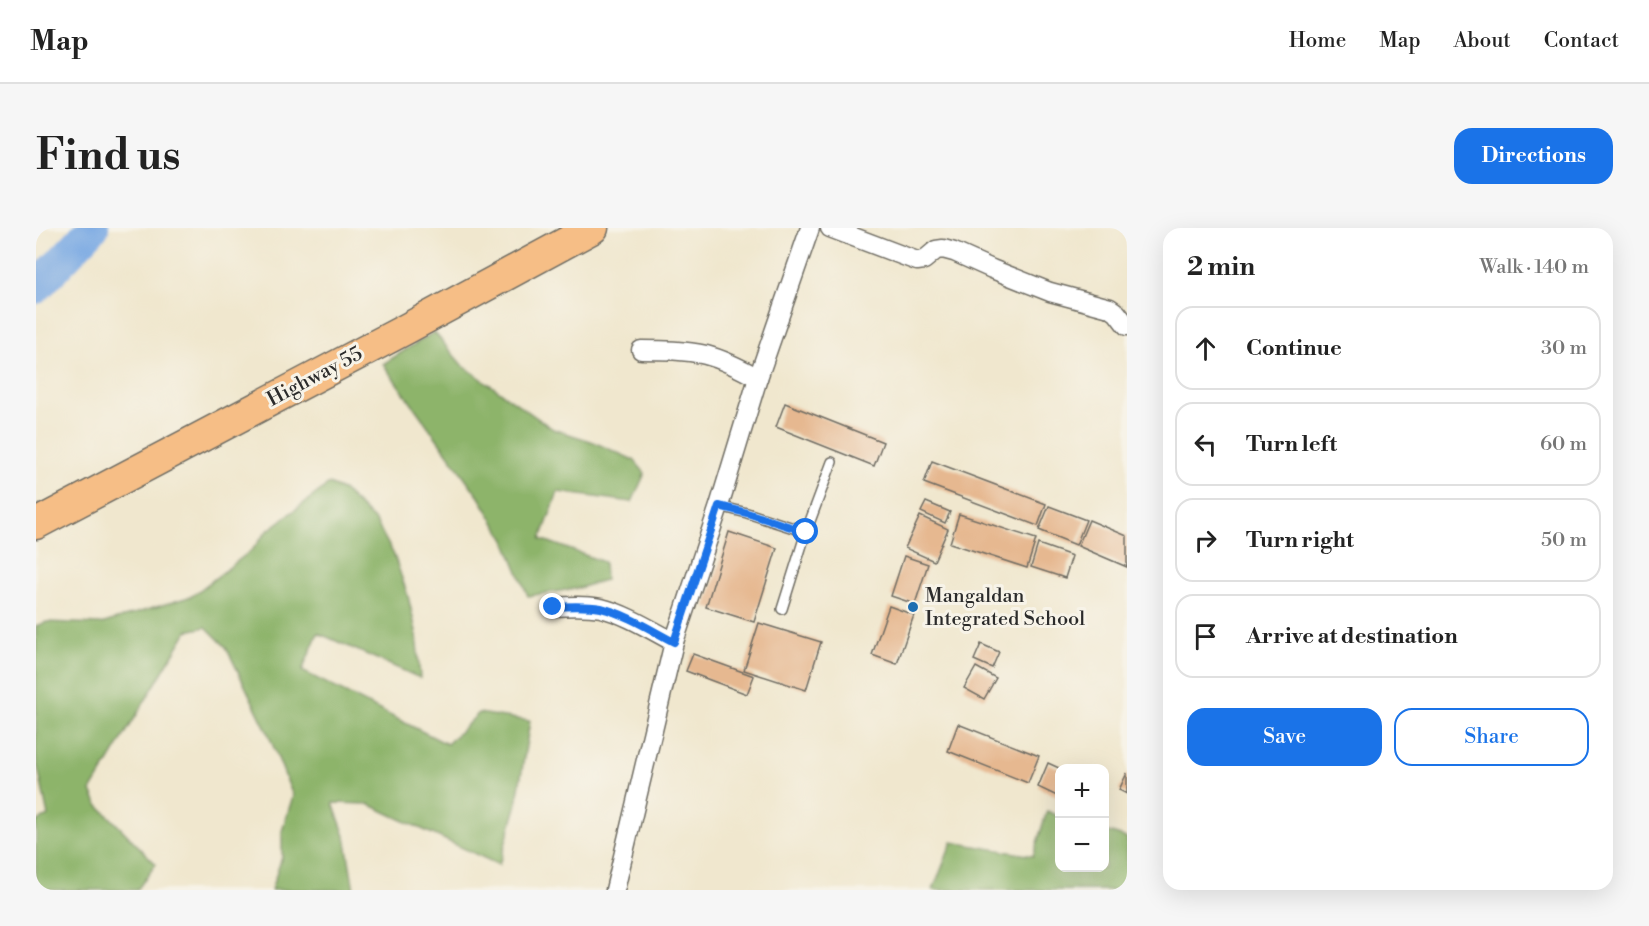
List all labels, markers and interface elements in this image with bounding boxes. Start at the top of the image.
text: Map [30,24,89,59]
text: Home [1289,28,1346,54]
text: Map [1379,28,1421,54]
text: About [1454,28,1511,54]
text: Contact [1544,28,1619,54]
button: Directions [1454,128,1613,184]
text: Find us [36,130,180,183]
text: 2 min [1187,251,1255,283]
text: Walk · 140 m [1479,255,1589,280]
icon: ahead [1189,332,1222,365]
text: Continue [1246,335,1342,362]
text: 30 m [1541,336,1587,361]
street label: Highway 55 [263,341,367,413]
icon: left [1189,428,1222,461]
text: Turn left [1246,431,1337,458]
text: 60 m [1540,432,1587,457]
route start [792,518,818,544]
icon: right [1189,524,1222,557]
text: Turn right [1246,527,1354,554]
text: 50 m [1541,528,1587,553]
place label: Mangaldan Integrated School [925,584,1085,632]
route end [539,593,565,619]
marker: Mangaldan Integrated School [906,600,920,614]
icon: arrive [1189,620,1222,653]
text: Arrive at destination [1246,623,1458,650]
button: Save [1187,708,1382,766]
button: Share [1394,708,1589,766]
map controls [1055,764,1109,872]
button: + [1055,764,1109,818]
button: − [1055,818,1109,872]

